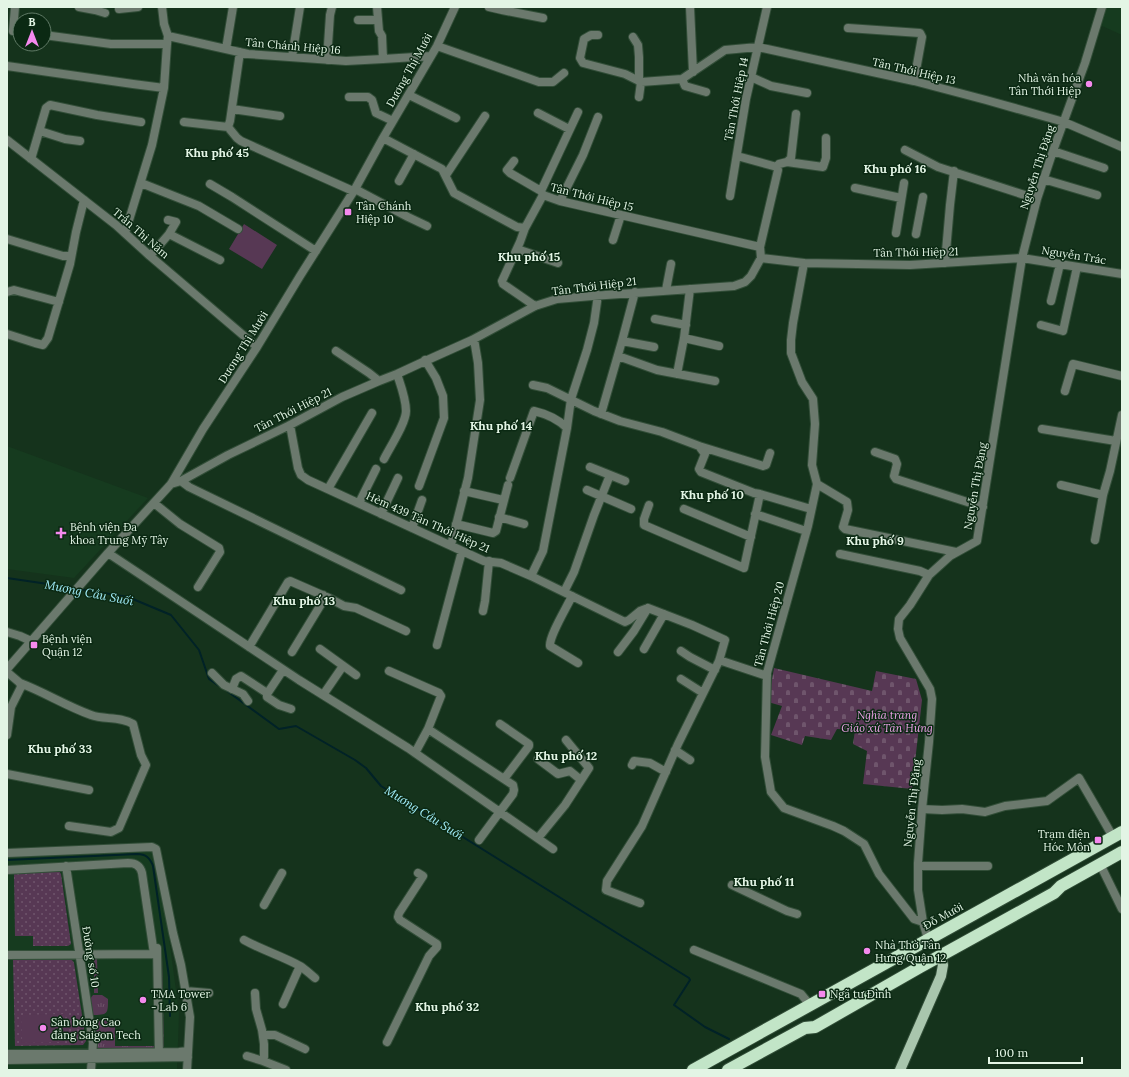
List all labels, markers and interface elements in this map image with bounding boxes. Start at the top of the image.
north arrow [12,12,52,52]
text: B [28,15,36,29]
street label: Dương Thị Mười [383,30,435,110]
street label: Tân Chánh Hiệp 16 [245,35,341,57]
street label: Tân Thới Hiệp 13 [871,55,957,87]
street label: Tân Thới Hiệp 14 [721,56,751,142]
place label: Nhà văn hóa Tân Thới Hiệp [1009,71,1081,98]
marker: Nhà văn hóa Tân Thới Hiệp [1084,79,1094,89]
street label: Nguyễn Thị Đặng [1017,122,1058,211]
district label: Khu phố 45 [185,145,250,160]
district label: Khu phố 16 [864,161,927,176]
street label: Tân Thới Hiệp 15 [549,180,635,214]
place label: Tân Chánh Hiệp 10 [356,199,412,226]
street label: Trần Thị Năm [110,205,172,261]
marker: Tân Chánh Hiệp 10 [343,207,353,217]
street label: Nguyễn Trác [1041,243,1108,267]
street label: Tân Thới Hiệp 21 [873,244,959,260]
district label: Khu phố 15 [498,249,561,264]
street label: Tân Thới Hiệp 21 [551,274,637,298]
street label: Dương Thị Mười [215,308,271,386]
street label: Tân Thới Hiệp 21 [252,384,334,436]
district label: Khu phố 14 [470,418,533,433]
street label: Nguyễn Thị Đặng [960,440,990,531]
district label: Khu phố 10 [680,487,744,502]
street label: Hẻm 439 Tân Thới Hiệp 21 [364,488,492,556]
place label: Bệnh viện Đa khoa Trung Mỹ Tây [70,520,168,547]
marker: Bệnh viện Đa khoa Trung Mỹ Tây [55,527,67,539]
district label: Khu phố 9 [846,533,904,548]
water label: Mương Cầu Suối [43,577,135,609]
street label: Tân Thới Hiệp 20 [751,580,787,668]
district label: Khu phố 13 [273,593,336,608]
place label: Bệnh viện Quận 12 [42,632,93,659]
marker: Bệnh viện Quận 12 [29,640,39,650]
park label: Nghĩa trang Giáo xứ Tân Hưng [841,708,933,735]
district label: Khu phố 33 [28,741,93,756]
district label: Khu phố 12 [535,748,597,763]
street label: Nguyễn Thị Đặng [900,757,924,848]
water label: Mương Cầu Suối [382,782,467,843]
place label: Trạm điện Hóc Môn [1038,827,1090,854]
marker: Trạm điện Hóc Môn [1093,835,1103,845]
district label: Khu phố 11 [734,874,795,889]
street label: Đỗ Mười [920,899,966,933]
street label: Đường số 10 [79,925,103,989]
place label: Nhà Thờ Tân Hưng Quận 12 [875,938,946,965]
marker: Nhà Thờ Tân Hưng Quận 12 [862,946,872,956]
place label: TMA Tower - Lab 6 [151,987,210,1014]
place label: Ngã tư Đình [830,987,892,1001]
marker: Ngã tư Đình [817,989,827,999]
marker: TMA Tower - Lab 6 [138,995,148,1005]
district label: Khu phố 32 [415,999,479,1014]
place label: Sân bóng Cao đẳng Saigon Tech [51,1015,141,1042]
marker: Sân bóng Cao đẳng Saigon Tech [38,1023,48,1033]
scale bar [989,1039,1082,1065]
text: 100 m [995,1045,1028,1060]

